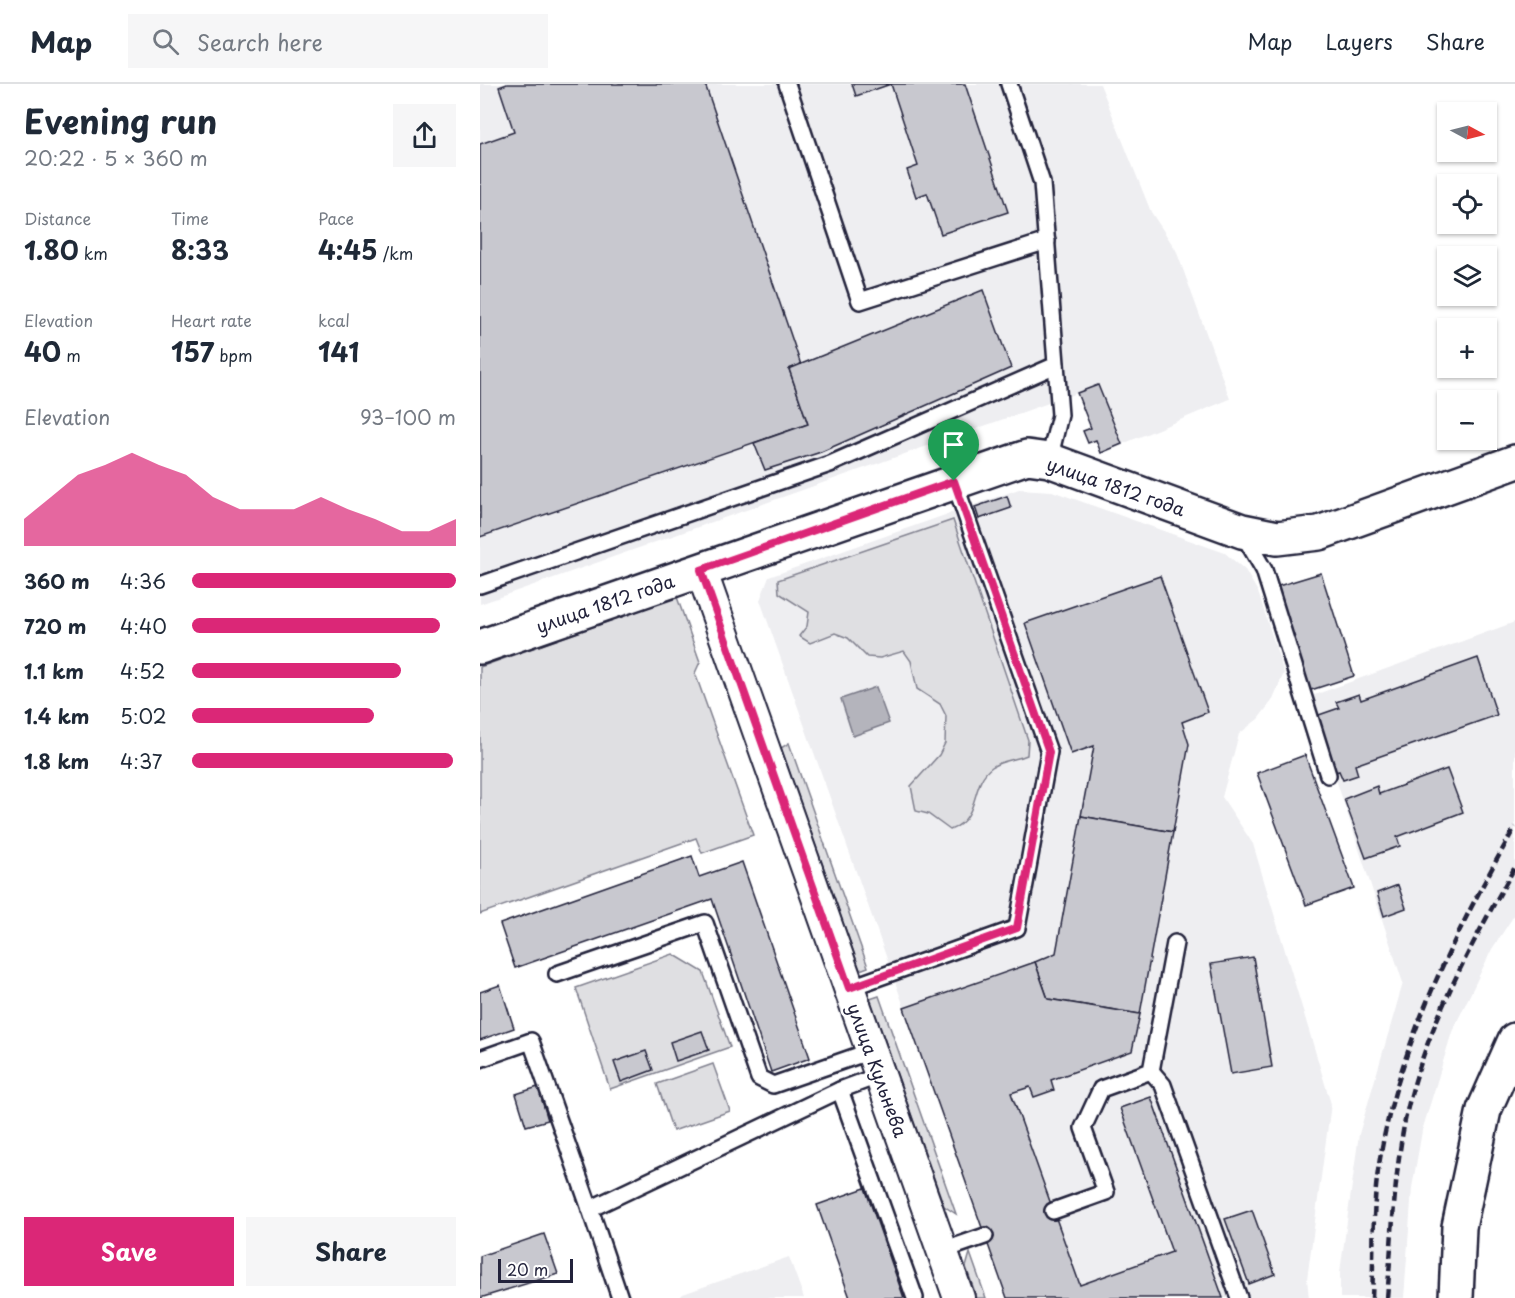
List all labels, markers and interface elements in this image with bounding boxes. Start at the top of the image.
search box [128,14,548,68]
text: Map [30,20,92,63]
icon: search [149,25,182,58]
text: Search here [197,25,323,58]
text: Map [1248,25,1292,57]
text: Layers [1325,25,1393,57]
text: Share [1426,25,1485,57]
text: Evening run [24,95,217,145]
north arrow [1437,102,1497,162]
map controls [1437,102,1497,450]
button: share [393,104,456,167]
text: 20:22 · 5 × 360 m [24,143,208,173]
button: locate [1437,174,1497,234]
text: Distance [24,206,91,230]
text: Time [171,206,209,230]
text: Pace [318,206,354,230]
text: 1.80 [24,230,79,269]
text: 8:33 [171,230,229,269]
text: 4:45 [318,230,378,269]
text: km [79,241,108,265]
text: /km [378,241,413,265]
button: layers [1437,246,1497,306]
text: Elevation [24,308,93,332]
text: Heart rate [171,308,252,332]
text: kcal [318,308,350,332]
button: + [1437,318,1497,378]
text: 40 [24,332,61,371]
text: 157 [171,332,214,371]
text: 141 [318,332,359,371]
text: m [61,343,81,367]
text: bpm [214,343,253,367]
button: − [1437,390,1497,450]
text: Elevation [24,402,110,432]
text: 93–100 m [360,402,456,432]
pin [928,419,979,481]
icon: arrive [937,428,970,461]
street label: улица 1812 года [1043,450,1190,523]
text: 360 m [24,566,90,596]
text: 4:36 [120,566,166,596]
street label: улица 1812 года [532,566,679,639]
text: 720 m [24,611,86,641]
text: 4:40 [120,611,167,641]
text: 1.1 km [24,656,84,686]
text: 4:52 [120,656,165,686]
text: 1.4 km [24,701,90,731]
text: 5:02 [120,701,167,731]
text: 1.8 km [24,746,89,776]
text: 4:37 [120,746,162,776]
street label: улица Кульнева [841,999,915,1142]
button: Save [24,1217,234,1286]
button: Share [246,1217,456,1286]
scale bar [498,1256,573,1284]
text: 20 m [507,1257,548,1281]

